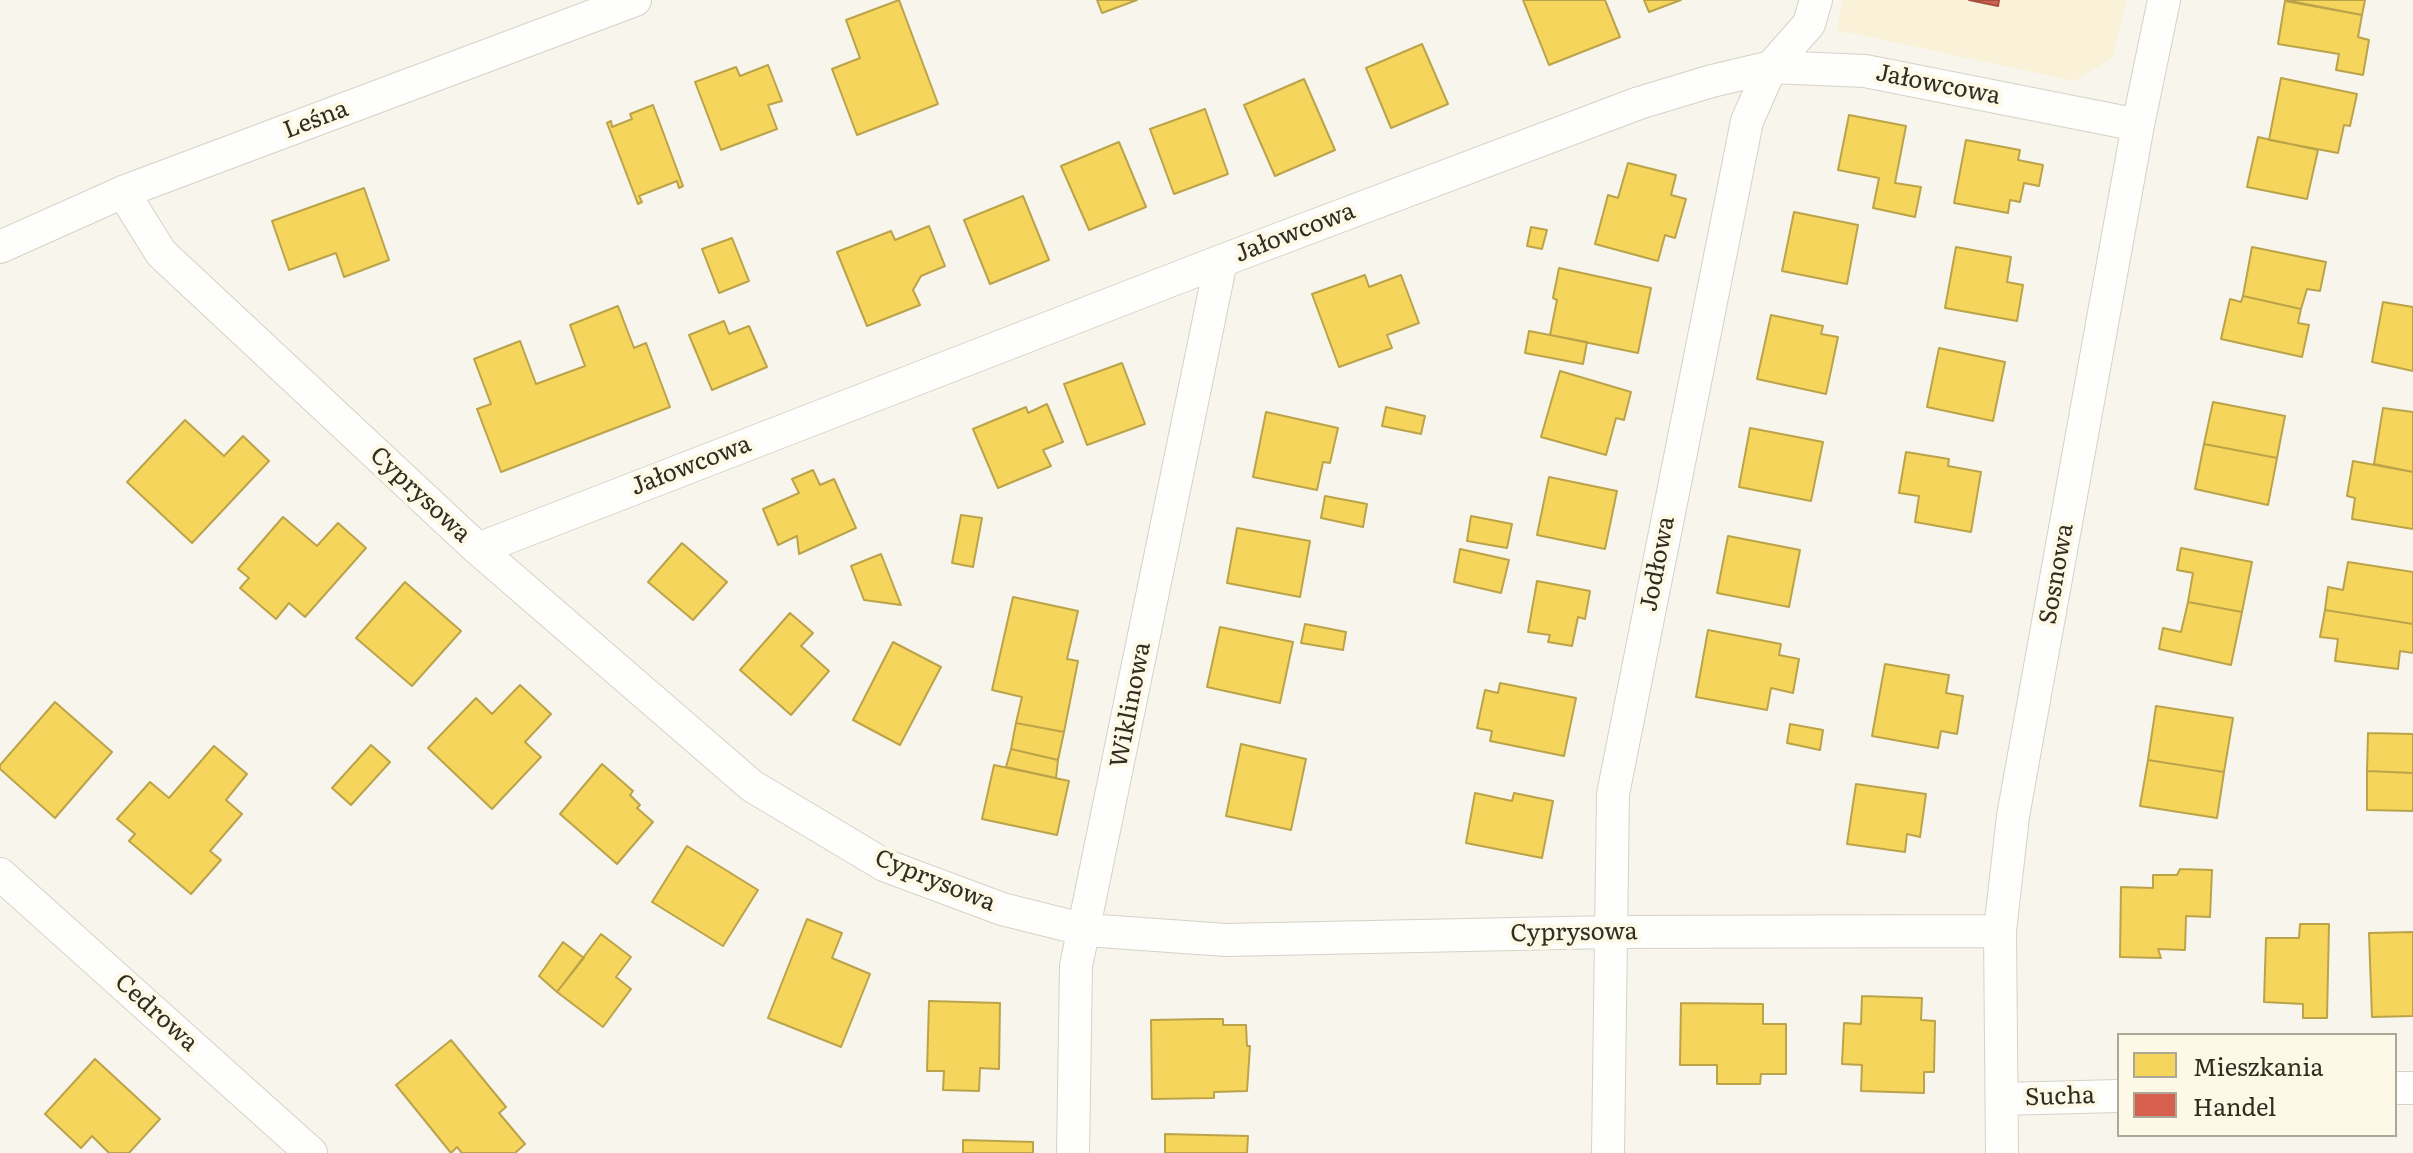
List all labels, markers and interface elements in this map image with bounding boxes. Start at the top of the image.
street label: Jałowcowa [1873,59,2003,111]
street label: Leśna [280,95,352,145]
street label: Jałowcowa [1231,197,1359,269]
street label: Jałowcowa [627,430,755,502]
street label: Cyprysowa [364,441,476,549]
street label: Jodłowa [1635,514,1681,614]
street label: Sosnowa [2034,521,2080,627]
street label: Wiklinowa [1105,640,1157,770]
street label: Cyprysowa [871,844,999,918]
street label: Cyprysowa [1510,917,1638,949]
street label: Cedrowa [108,968,204,1058]
legend [2117,1033,2397,1137]
text: Mieszkania [2193,1048,2323,1083]
street label: Sucha [2025,1081,2095,1113]
text: Handel [2193,1088,2276,1123]

